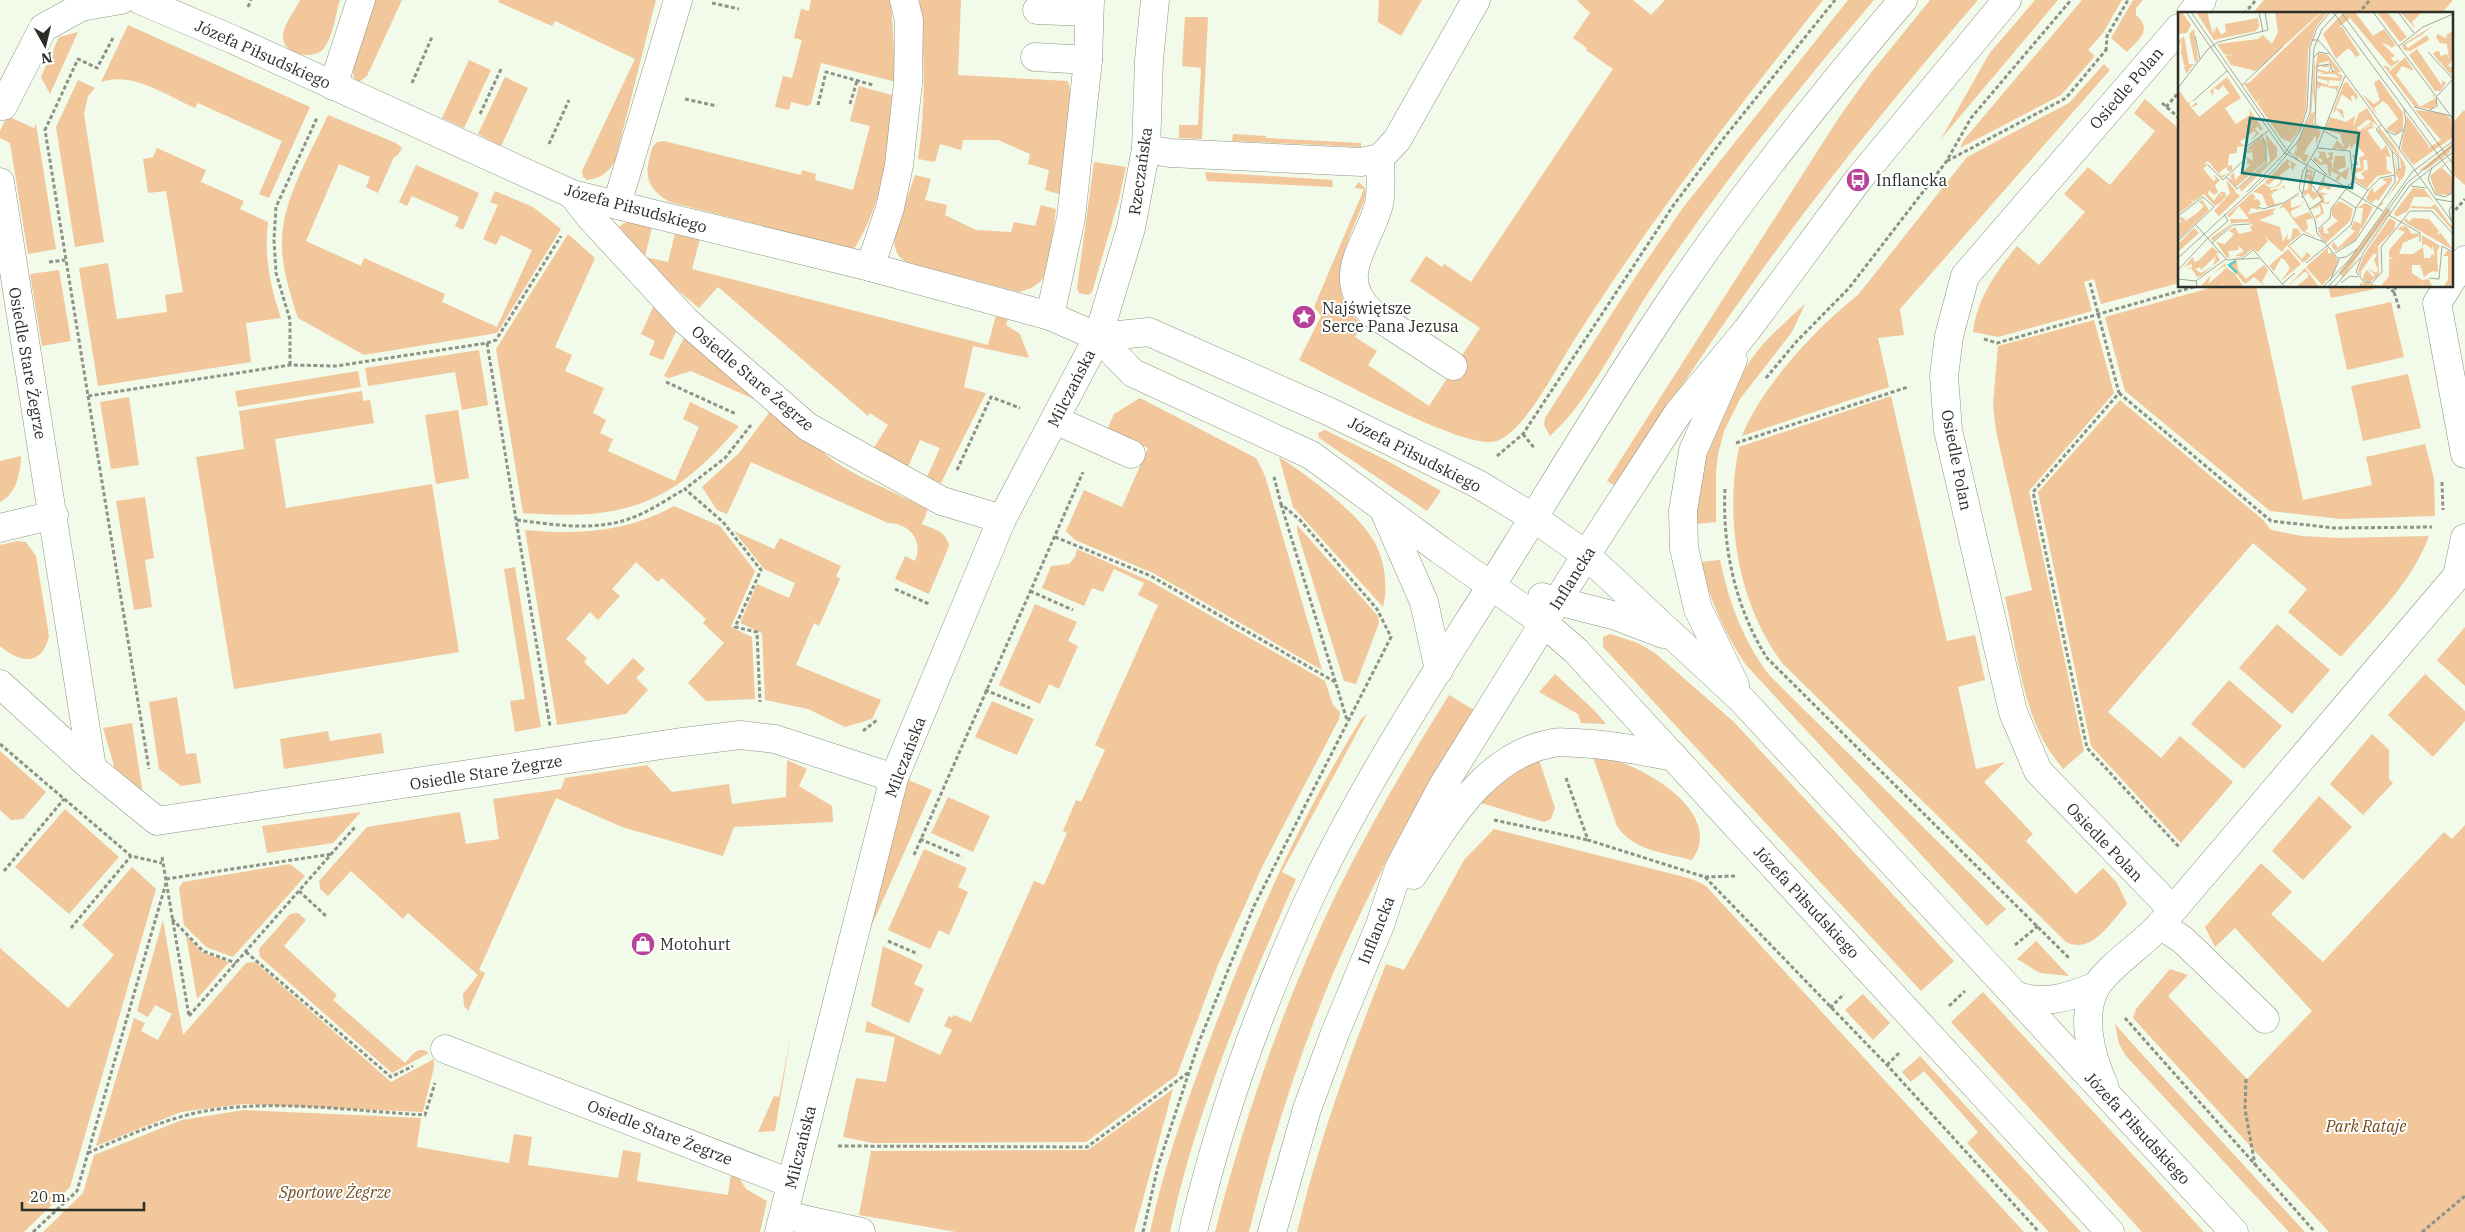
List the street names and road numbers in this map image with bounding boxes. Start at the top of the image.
street label: Józefa Piłsudskiego [192,15,334,93]
street label: Osiedle Polan [2085,43,2167,133]
street label: Rzeczańska [1124,126,1156,216]
street label: Józefa Piłsudskiego [563,179,709,237]
street label: Osiedle Stare Żegrze [5,285,51,441]
street label: Osiedle Stare Żegrze [688,321,818,435]
street label: Milczańska [1043,345,1099,430]
street label: Osiedle Polan [1937,408,1977,512]
street label: Józefa Piłsudskiego [1345,412,1485,496]
street label: Inflancka [1545,542,1599,613]
street label: Milczańska [880,713,930,800]
street label: Osiedle Stare Żegrze [408,750,564,794]
street label: Osiedle Polan [2062,798,2148,886]
street label: Józefa Piłsudskiego [1750,842,1864,962]
street label: Inflancka [1353,893,1399,967]
street label: Józefa Piłsudskiego [2081,1068,2195,1188]
street label: Osiedle Stare Żegrze [585,1095,735,1169]
street label: Milczańska [780,1103,820,1191]

